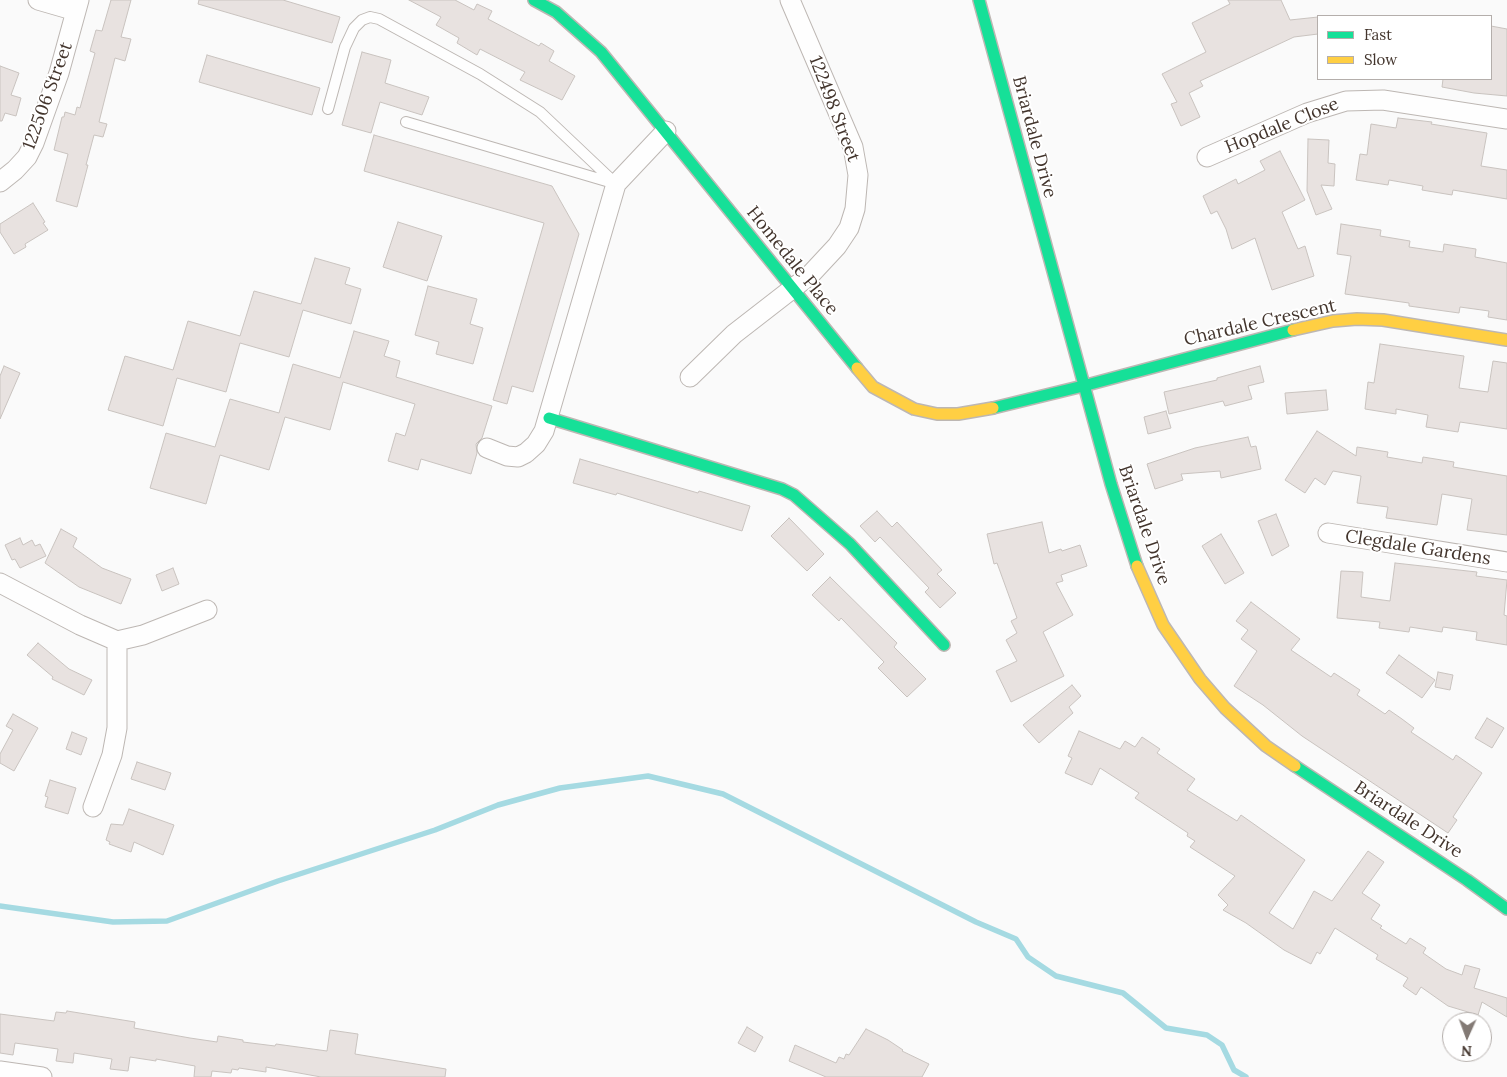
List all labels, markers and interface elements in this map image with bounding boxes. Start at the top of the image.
legend [1317,15,1492,80]
text: Fast [1364,25,1392,44]
street label: 122506 Street [19,39,77,153]
text: Slow [1364,50,1397,69]
street label: 122498 Street [804,53,864,165]
street label: Briardale Drive [1007,74,1061,200]
street label: Hopdale Close [1222,93,1342,159]
street label: Homedale Place [742,202,842,320]
street label: Chardale Crescent [1182,295,1338,351]
street label: Briardale Drive [1113,462,1175,588]
street label: Clegdale Gardens [1344,526,1492,570]
street label: Briardale Drive [1350,777,1466,863]
north arrow [1442,1012,1492,1062]
text: N [1461,1042,1472,1060]

